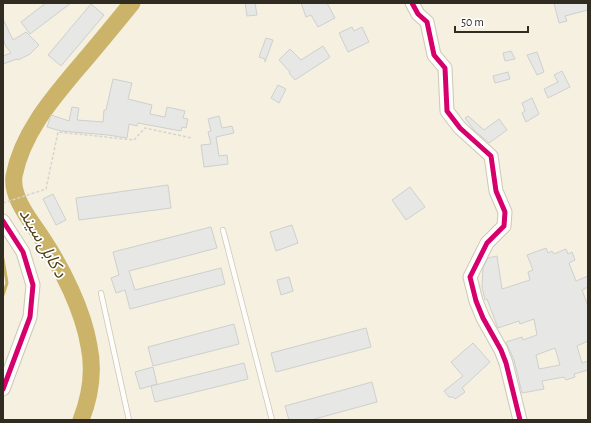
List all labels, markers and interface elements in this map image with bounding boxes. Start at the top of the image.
scale bar [455,8,528,34]
text: 50 m [461,16,484,28]
water label: د کابل سيند [16,206,70,282]

